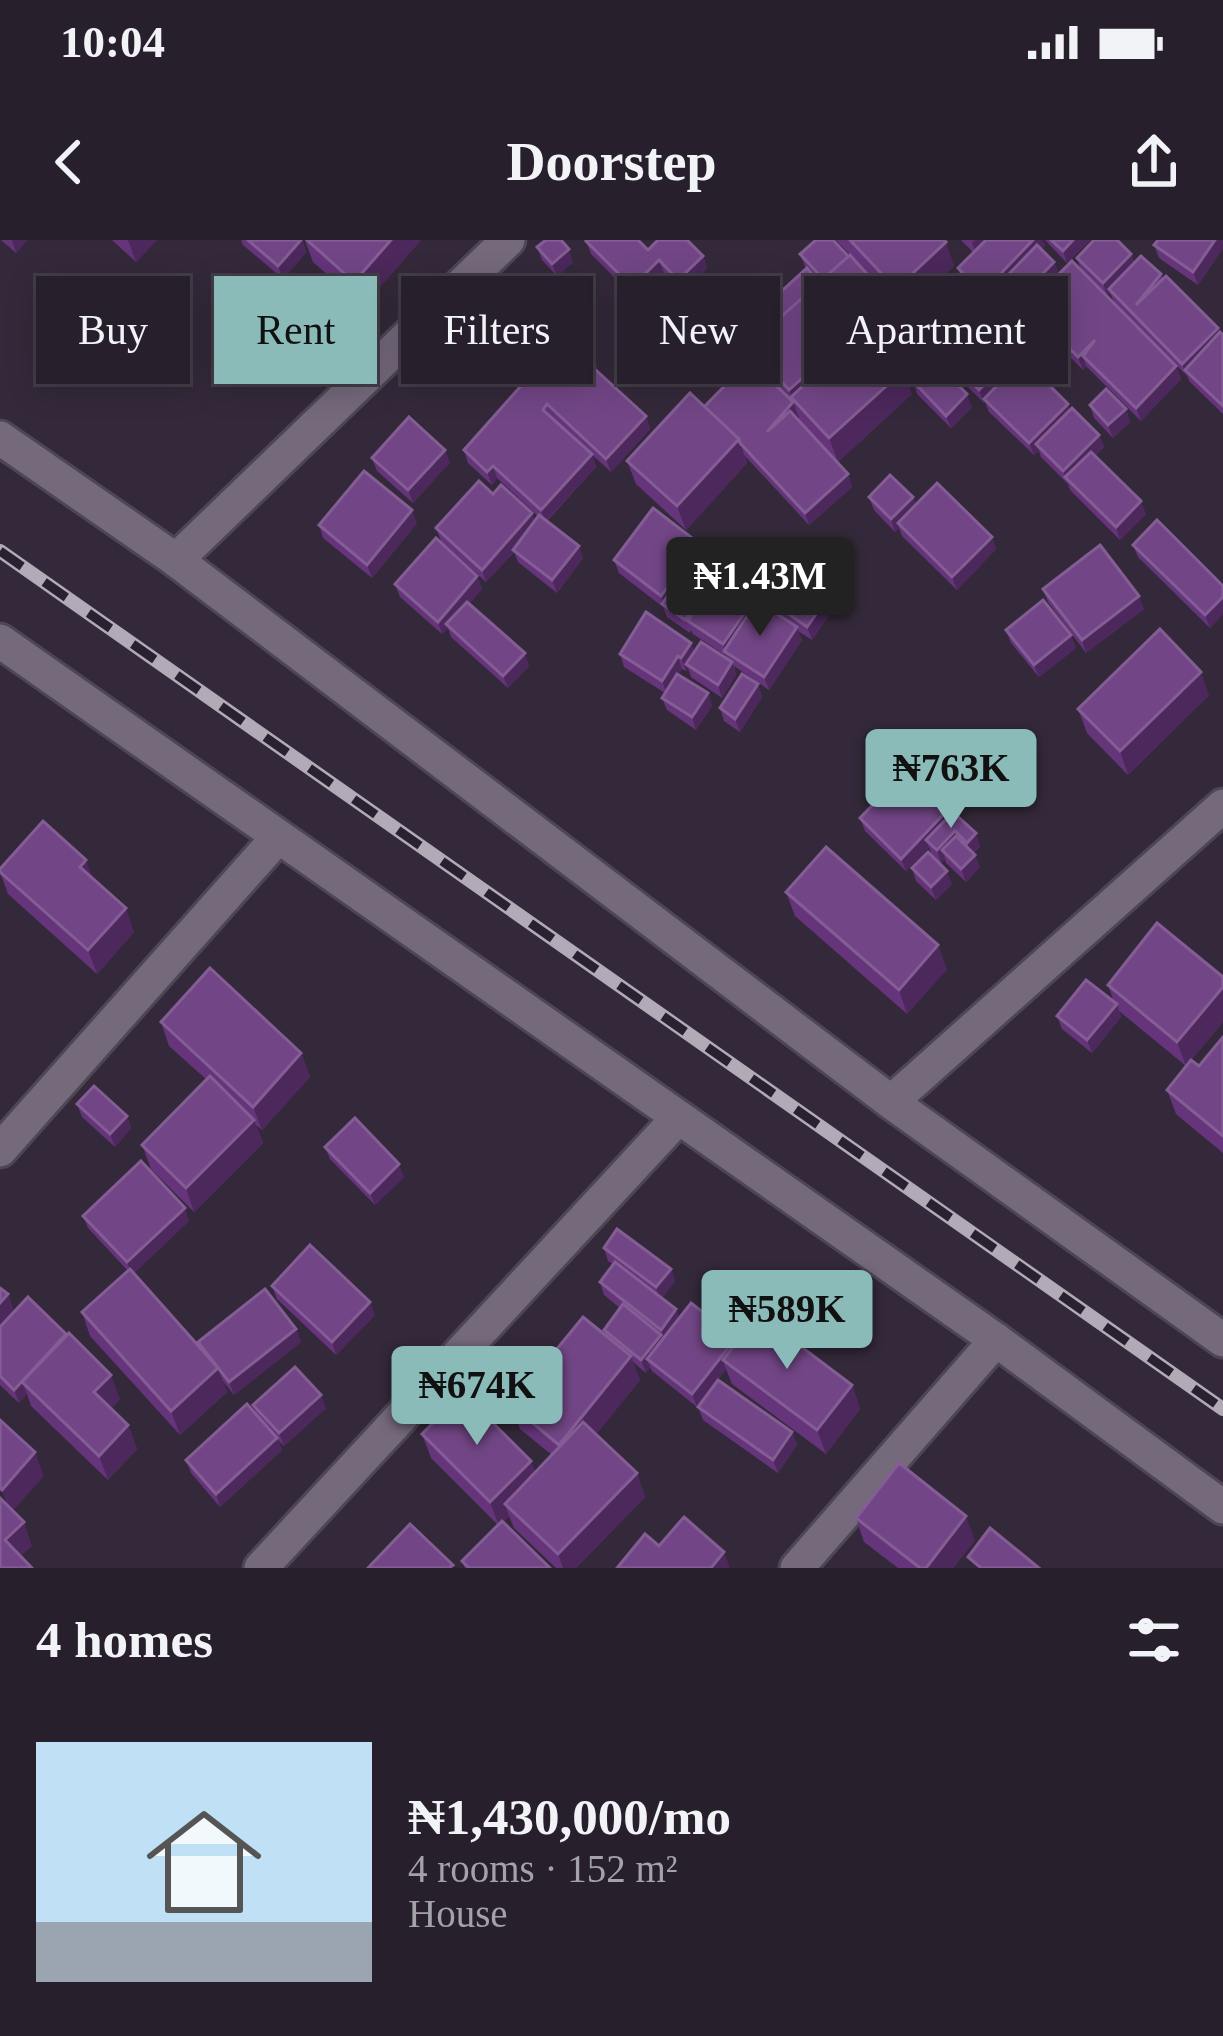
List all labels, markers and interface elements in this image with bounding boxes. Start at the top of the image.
text: 10:04 [60,17,165,67]
icon: back [36,129,102,195]
icon: share [1121,129,1187,195]
text: Doorstep [507,132,716,192]
chip: Buy [36,276,190,384]
chip: Rent [214,276,377,384]
chip: Filters [401,276,593,384]
chip: New [617,276,780,384]
chip: Apartment [804,276,1068,384]
pin: ₦1.43M [662,537,858,639]
text: ₦1.43M [693,554,827,597]
pin: ₦763K [867,729,1035,831]
text: ₦763K [893,746,1010,789]
pin: ₦589K [703,1270,871,1372]
text: ₦589K [729,1287,846,1330]
pin: ₦674K [393,1346,561,1448]
text: ₦674K [419,1363,536,1406]
icon: filters [1121,1607,1187,1673]
text: 4 homes [36,1612,213,1668]
text: ₦1,430,000/mo [408,1789,731,1845]
icon: home [132,1790,276,1934]
text: 4 rooms · 152 m² [408,1847,678,1890]
text: House [408,1892,508,1935]

